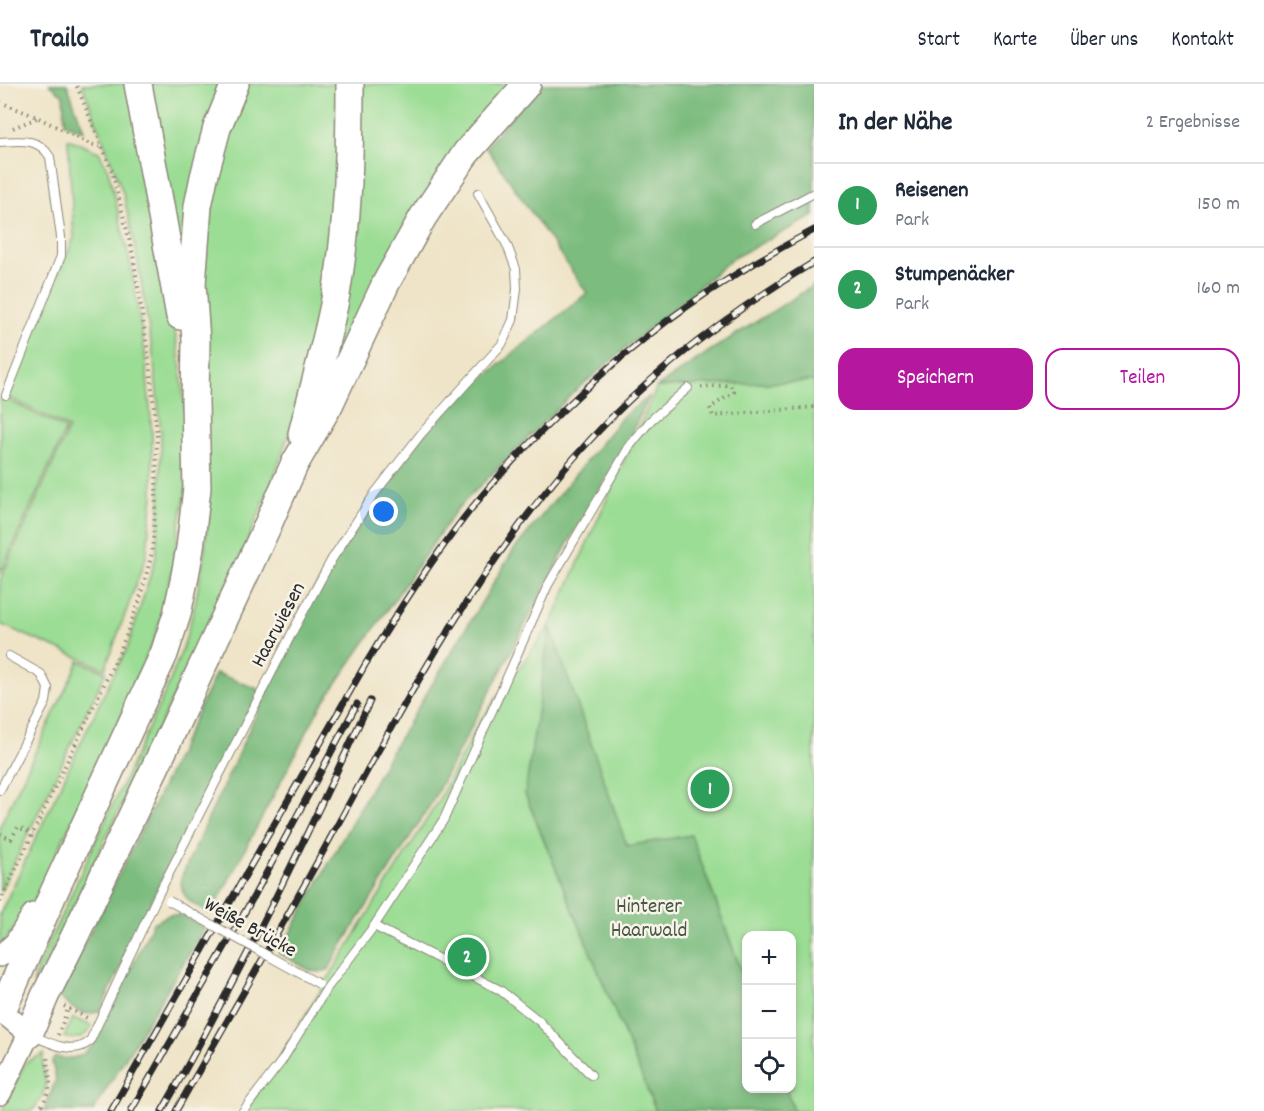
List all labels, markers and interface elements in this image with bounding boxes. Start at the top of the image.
text: Trailo [30,21,89,61]
text: Start [918,26,960,56]
text: Karte [993,26,1037,56]
text: Über uns [1070,26,1138,56]
text: Kontakt [1171,26,1234,56]
text: In der Nähe [838,105,952,142]
text: 2 Ergebnisse [1145,109,1240,137]
text: Reisenen [895,176,968,207]
text: 1 [855,191,860,219]
text: 150 m [1197,191,1240,219]
text: Park [895,207,929,235]
text: Stumpenäcker [895,260,1014,291]
text: 2 [853,275,862,303]
text: 160 m [1197,275,1240,303]
text: Park [895,291,929,319]
button: Speichern [838,348,1033,410]
button: Teilen [1045,348,1240,410]
your location [369,497,398,526]
street label: Haarwiesen [245,577,315,673]
pin: 1 [690,766,730,812]
street label: Weiße Brücke [198,891,302,967]
park label: Hinterer Haarwald [611,893,687,947]
map controls [742,931,796,1093]
button: + [742,931,796,985]
pin: 2 [448,934,486,980]
button: − [742,985,796,1039]
button: locate [742,1039,796,1093]

